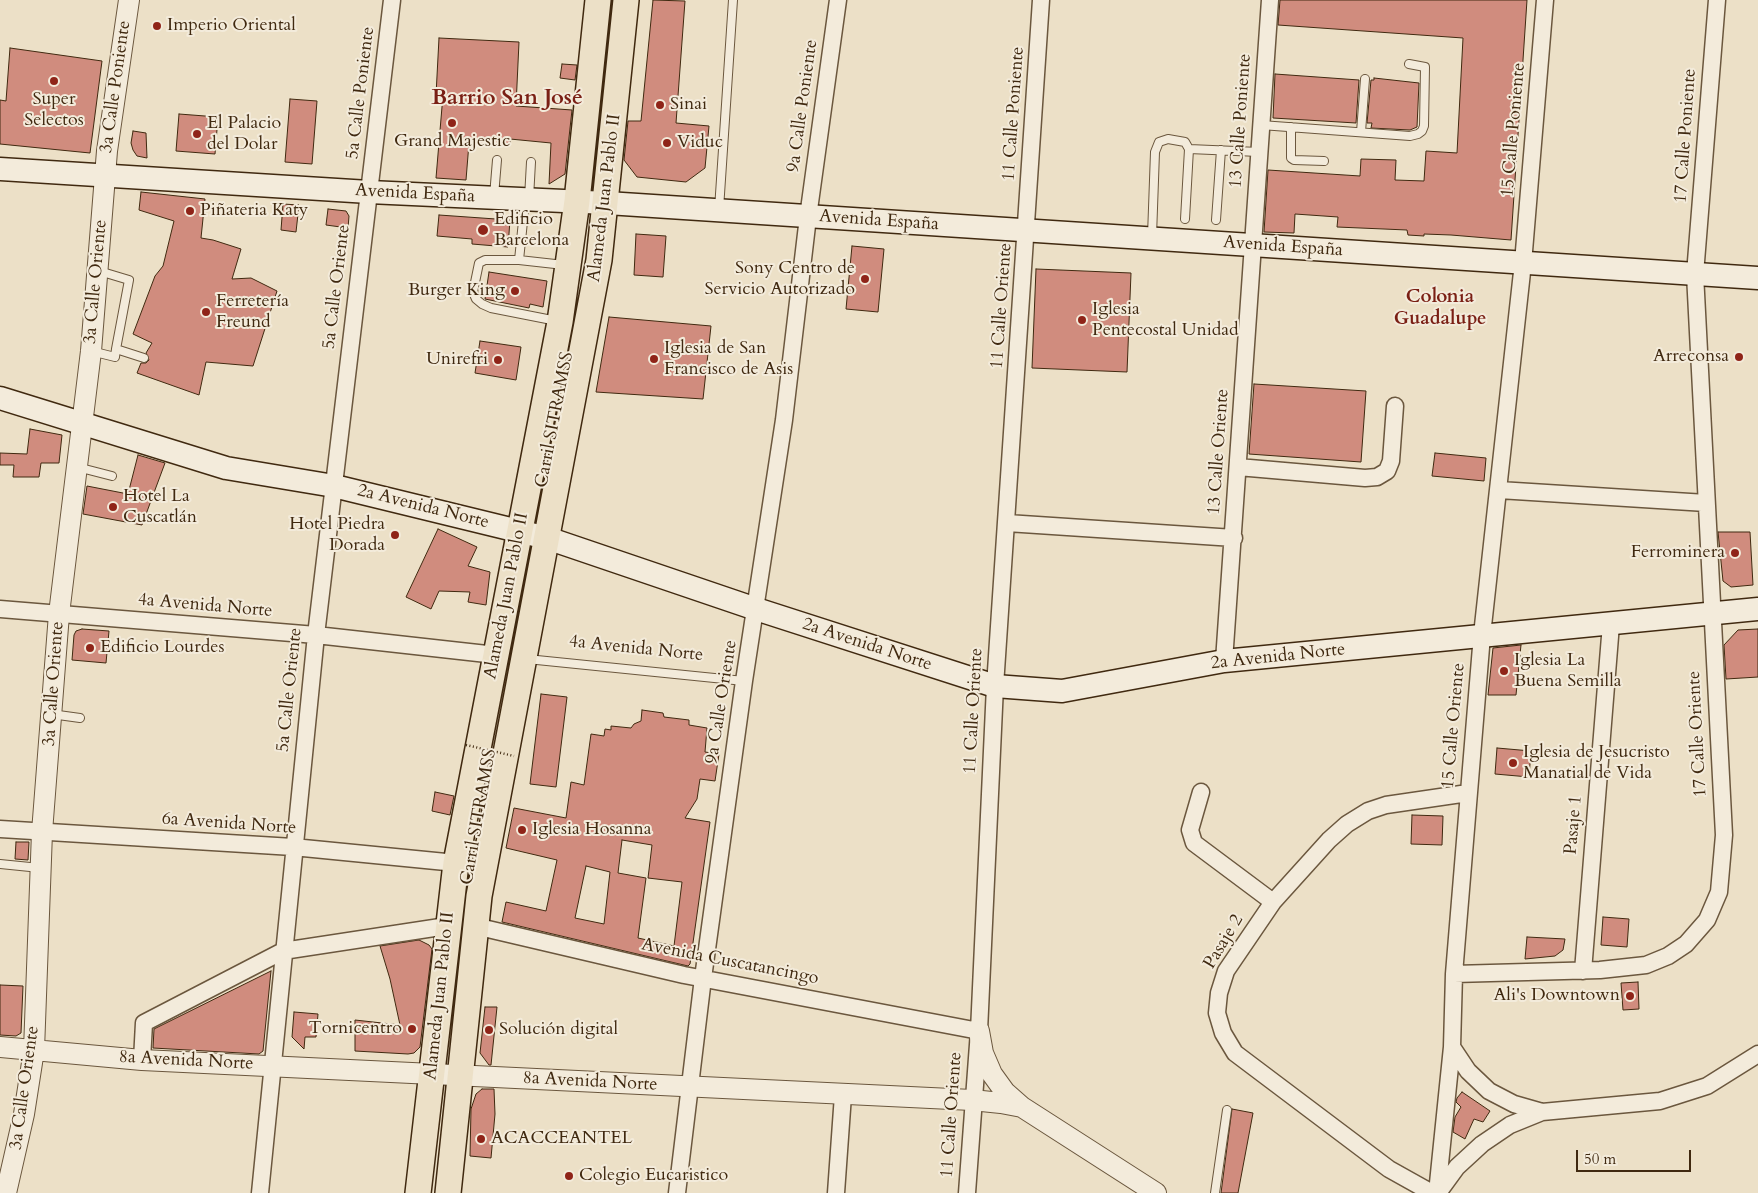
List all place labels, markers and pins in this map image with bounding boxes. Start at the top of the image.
place label: Imperio Oriental [167,15,296,37]
marker: Imperio Oriental [151,20,163,32]
marker: Super Selectos [48,75,60,87]
place label: Super Selectos [24,89,84,132]
place label: Sinai [670,94,707,116]
marker: Sinai [654,99,666,111]
place label: El Palacio del Dolar [207,113,281,156]
marker: Grand Majestic [446,117,458,129]
marker: El Palacio del Dolar [191,128,203,140]
place label: Grand Majestic [394,131,510,153]
place label: Viduc [677,132,723,154]
marker: Viduc [661,137,673,149]
place label: Piñateria Katy [200,200,308,222]
marker: Piñateria Katy [184,205,196,217]
place label: Edificio Barcelona [494,209,569,252]
marker: Edificio Barcelona [476,223,490,237]
place label: Sony Centro de Servicio Autorizado [704,258,855,300]
marker: Sony Centro de Servicio Autorizado [859,273,871,285]
place label: Burger King [408,280,505,302]
marker: Burger King [509,285,521,297]
place label: Ferretería Freund [216,291,289,334]
place label: Iglesia Pentecostal Unidad [1092,299,1239,342]
marker: Ferretería Freund [200,306,212,318]
marker: Iglesia Pentecostal Unidad [1076,314,1088,326]
place label: Iglesia de San Francisco de Asis [664,338,793,380]
place label: Arreconsa [1653,346,1729,368]
place label: Unirefri [426,349,488,371]
marker: Arreconsa [1733,351,1745,363]
marker: Iglesia de San Francisco de Asis [648,353,660,365]
marker: Unirefri [492,354,504,366]
place label: Hotel La Cuscatlán [123,486,197,528]
marker: Hotel La Cuscatlán [107,501,119,513]
place label: Hotel Piedra Dorada [289,514,385,556]
marker: Hotel Piedra Dorada [389,529,401,541]
place label: Ferrominera [1631,542,1725,564]
marker: Ferrominera [1729,547,1741,559]
place label: Edificio Lourdes [100,637,225,659]
marker: Edificio Lourdes [84,642,96,654]
place label: Iglesia La Buena Semilla [1514,650,1622,692]
marker: Iglesia La Buena Semilla [1498,665,1510,677]
place label: Iglesia de Jesucristo Manatial de Vida [1523,742,1670,784]
marker: Iglesia de Jesucristo Manatial de Vida [1507,757,1519,769]
place label: Iglesia Hosanna [532,819,651,841]
marker: Iglesia Hosanna [516,824,528,836]
place label: Ali's Downtown [1494,985,1620,1007]
marker: Ali's Downtown [1624,990,1636,1002]
place label: Tornicentro [309,1018,402,1040]
place label: Solución digital [499,1019,618,1041]
marker: Tornicentro [406,1023,418,1035]
marker: Solución digital [483,1024,495,1036]
place label: ACACCEANTEL [491,1128,632,1150]
marker: ACACCEANTEL [475,1133,487,1145]
place label: Colegio Eucaristico [579,1165,728,1187]
marker: Colegio Eucaristico [563,1170,575,1182]

